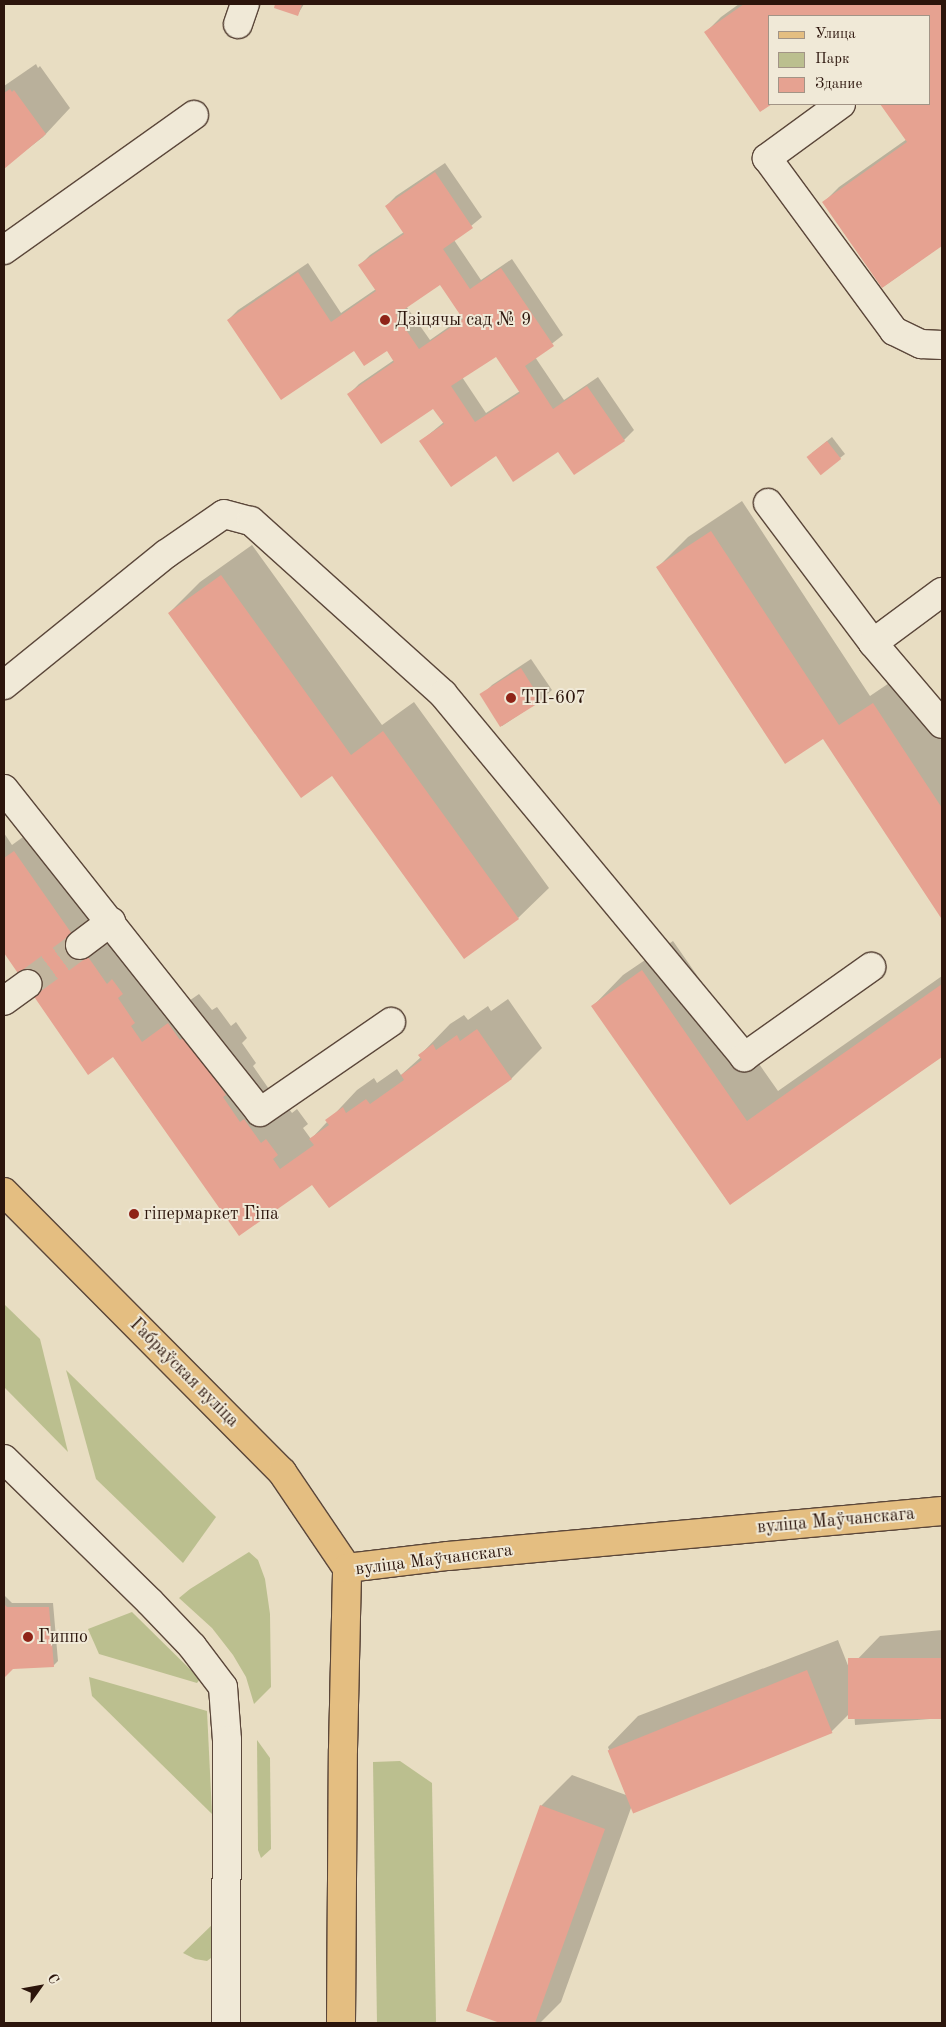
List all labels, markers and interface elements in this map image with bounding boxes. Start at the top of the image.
legend [768,15,931,105]
text: Улица [815,27,856,42]
text: Парк [815,52,850,67]
text: Здание [815,77,862,92]
place label: Дзіцячы сад № 9 [395,309,531,331]
marker: Дзіцячы сад № 9 [379,314,391,326]
place label: ТП-607 [521,687,586,709]
marker: ТП-607 [505,692,517,704]
place label: гіпермаркет Гіпа [144,1203,279,1225]
marker: гіпермаркет Гіпа [128,1208,140,1220]
street label: Габраўская вуліца [125,1314,243,1432]
street label: вуліца Маўчанскага [756,1503,916,1539]
street label: вуліца Маўчанскага [354,1540,514,1580]
place label: Гиппо [38,1626,88,1648]
marker: Гиппо [22,1631,34,1643]
north arrow [15,1962,65,2012]
text: С [44,1971,61,1987]

